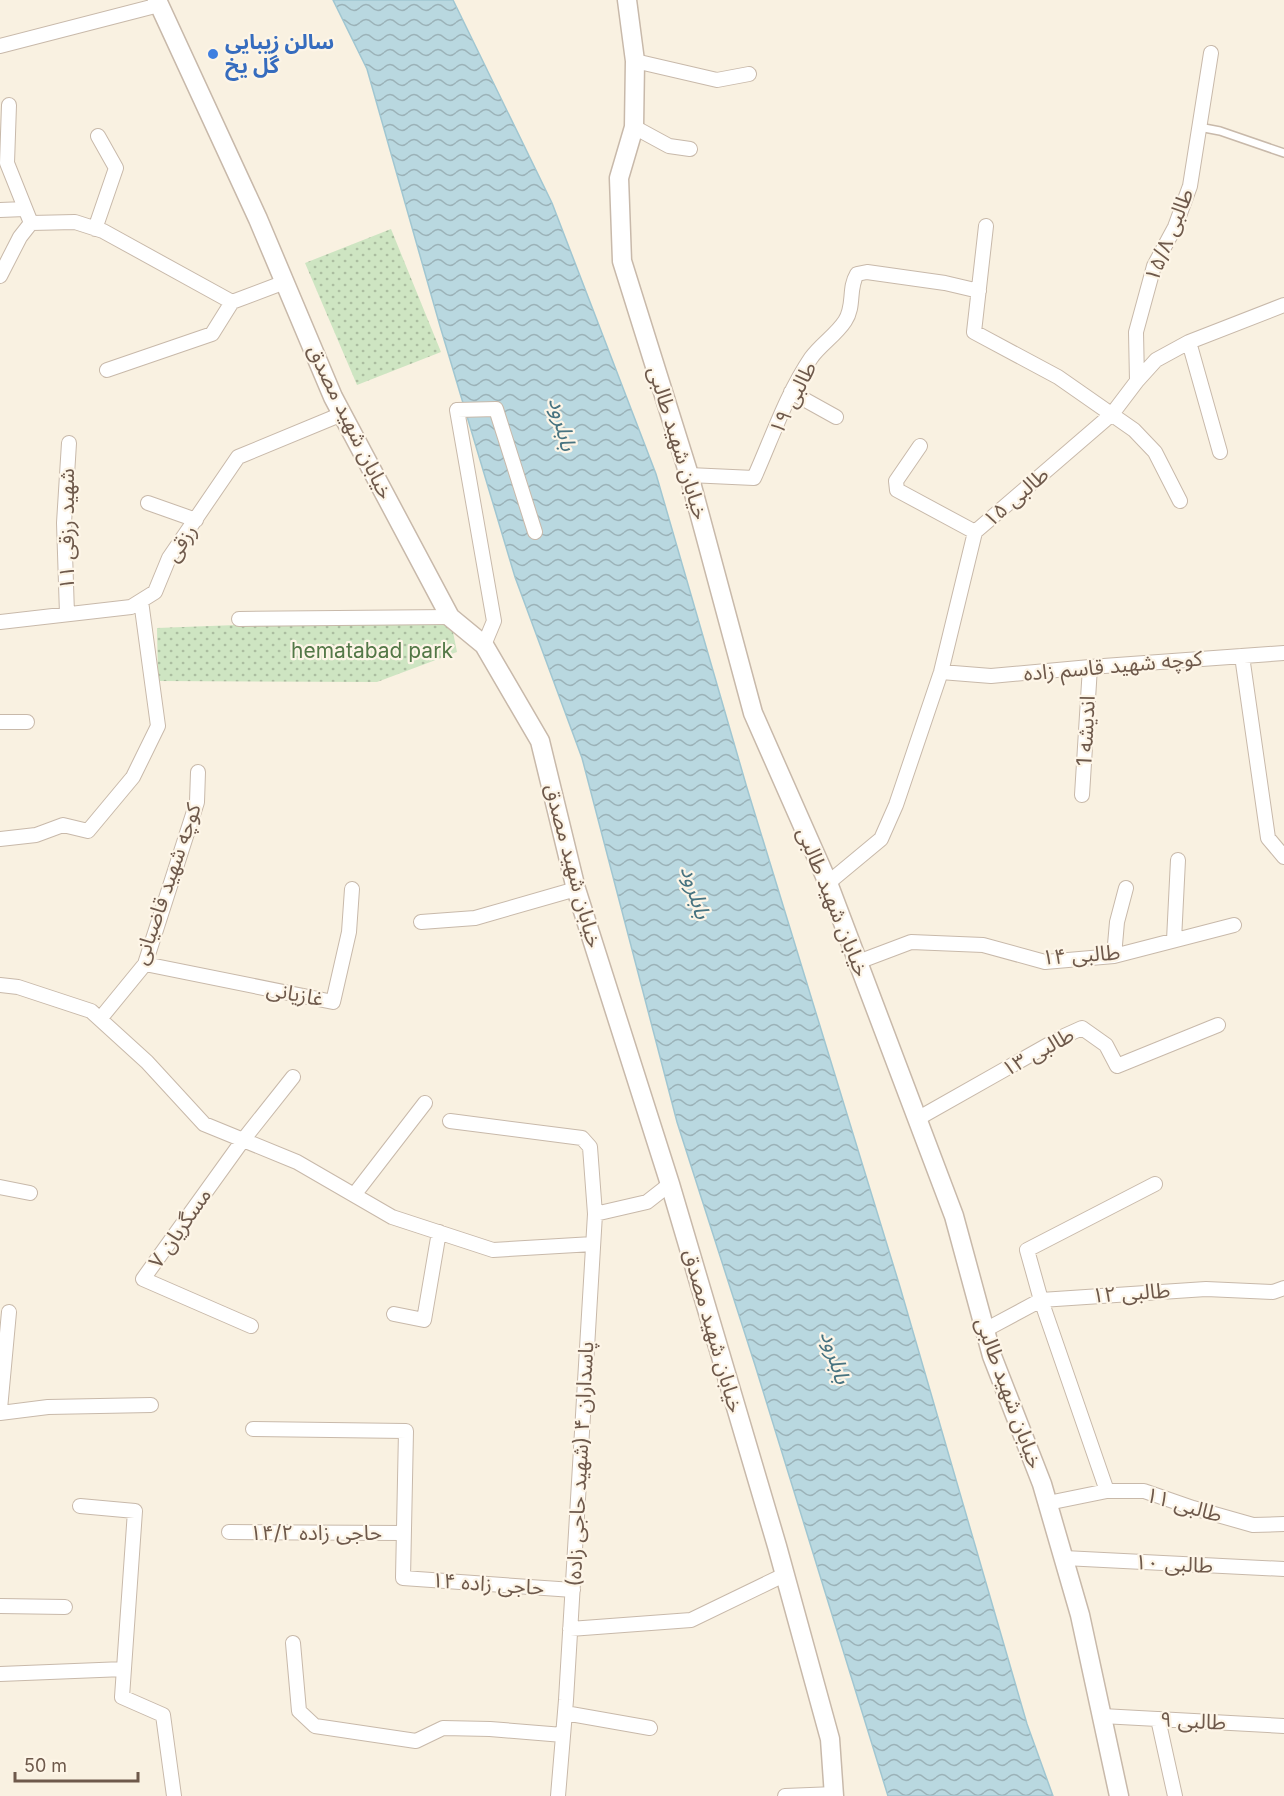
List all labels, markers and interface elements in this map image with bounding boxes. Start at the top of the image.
place label: سالن زیبایی گل یخ [225,29,334,81]
marker: سالن زیبایی گل یخ [206,47,220,61]
street label: طالبی ۱۵/۸ [1139,185,1198,285]
street label: خیابان شهید مصدق [302,340,399,503]
street label: طالبی ۱۹ [764,357,821,438]
street label: خیابان شهید طالبی [643,363,714,522]
water label: بابلرود [543,395,582,455]
street label: طالبی ۱۵ [978,461,1053,532]
street label: شهید رزقی ۱۱ [54,468,79,590]
street label: رزقی [159,519,202,566]
park label: hematabad park [291,638,453,663]
street label: کوچه شهید قاسم زاده [1022,645,1204,689]
street label: اندیشه 1 [1071,695,1100,767]
street label: خیابان شهید مصدق [540,781,607,951]
street label: کوچه شهید قاضیانی [127,800,207,968]
street label: خیابان شهید طالبی [792,823,875,980]
water label: بابلرود [675,862,717,923]
street label: طالبی ۱۴ [1041,939,1121,970]
street label: غازیانی [265,976,326,1011]
street label: طالبی ۱۳ [997,1022,1078,1081]
street label: مسگریان ۷ [143,1183,216,1273]
street label: خیابان شهید مصدق [678,1246,749,1415]
street label: طالبی ۱۲ [1091,1277,1171,1308]
street label: خیابان شهید طالبی [971,1314,1048,1472]
water label: بابلرود [815,1327,857,1388]
street label: پاسداران ۴ (شهید حاجی زاده) [561,1341,600,1587]
street label: طالبی ۱۱ [1143,1482,1225,1527]
street label: حاجی زاده ۱۴/۲ [250,1520,382,1545]
street label: طالبی ۱۰ [1134,1549,1214,1578]
street label: حاجی زاده ۱۴ [431,1567,545,1600]
street label: طالبی ۹ [1159,1706,1227,1735]
scale bar [15,1745,138,1783]
text: 50 m [24,1755,67,1776]

